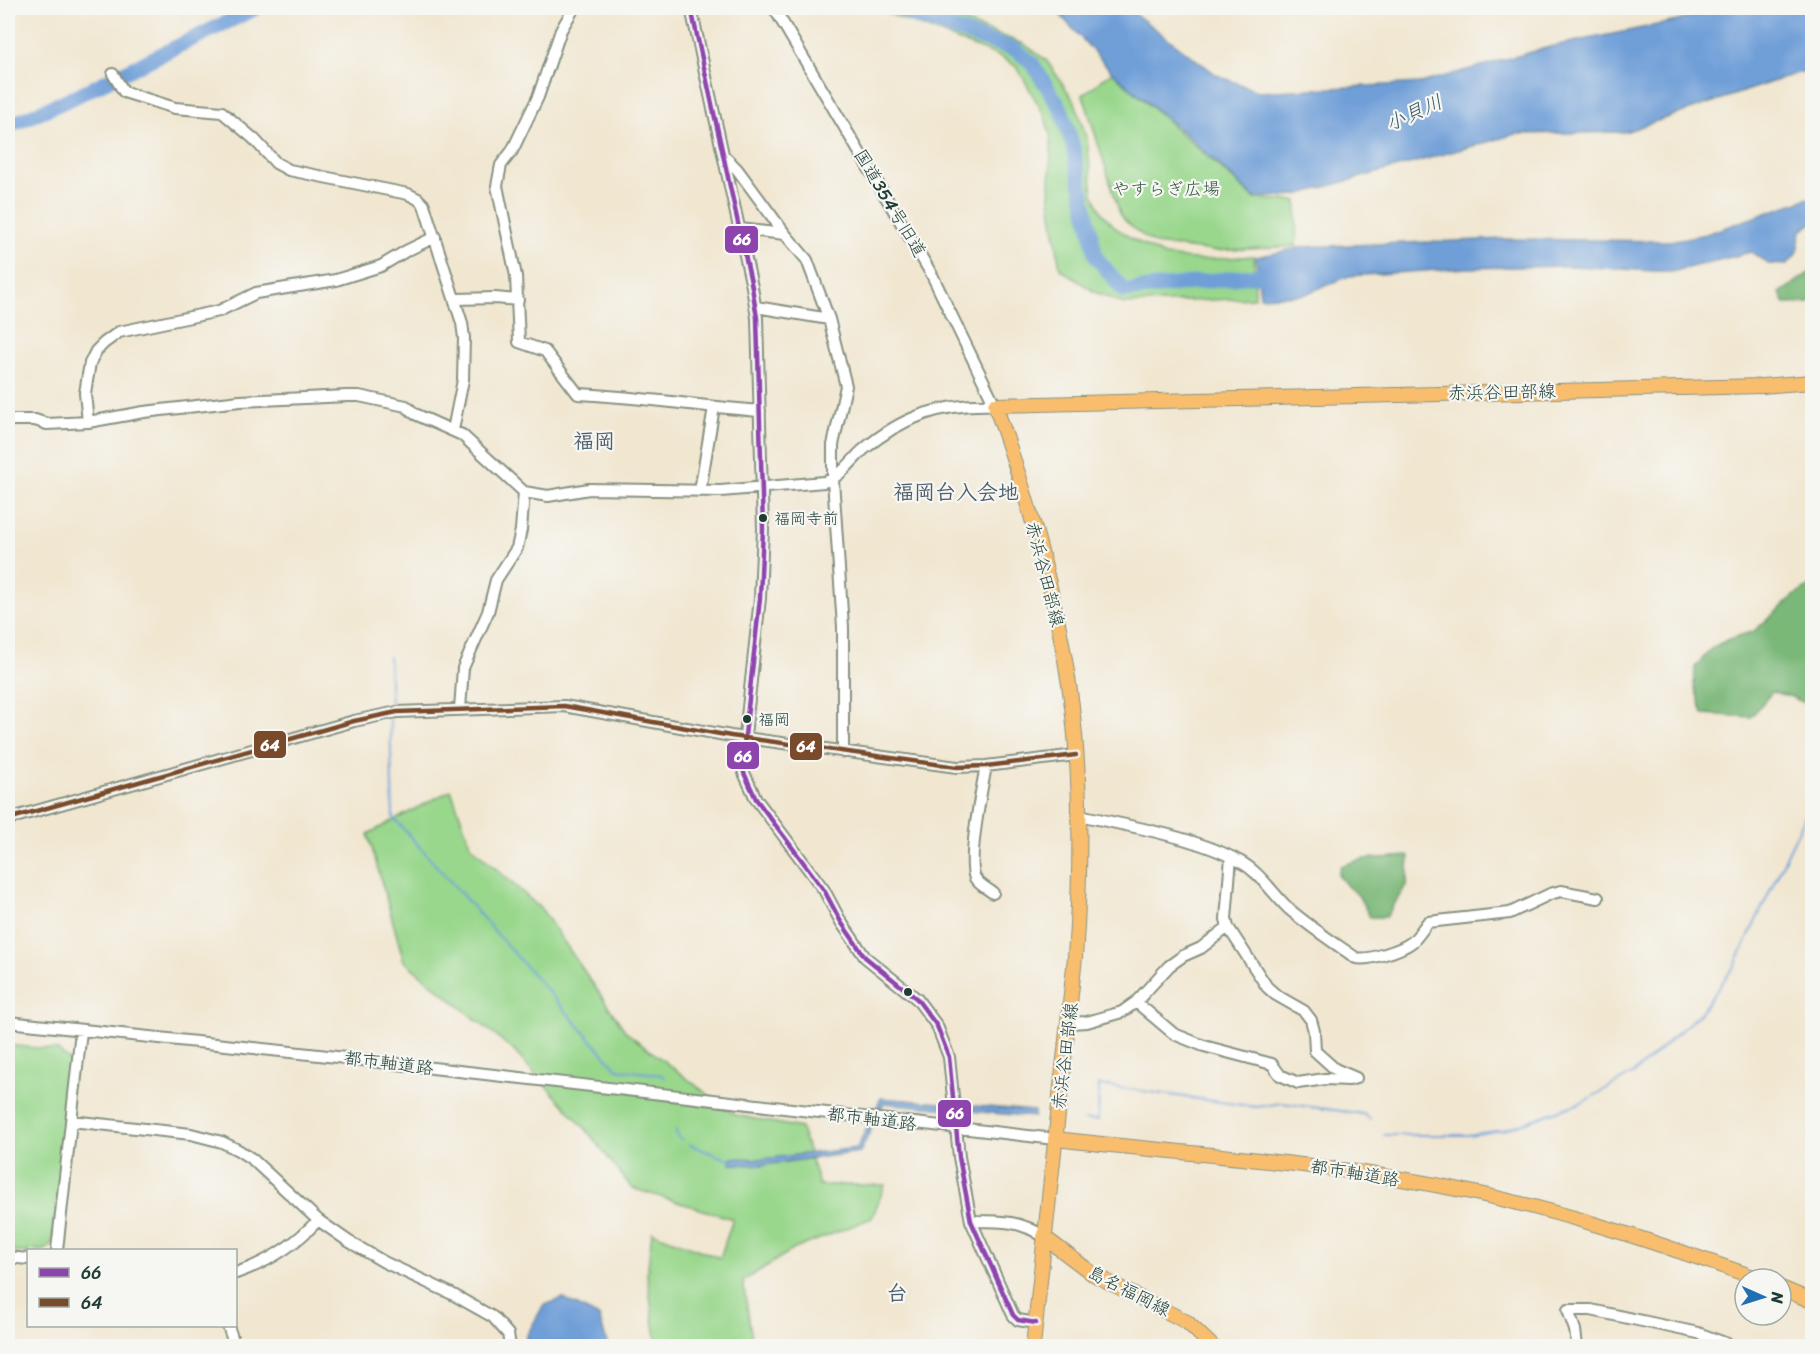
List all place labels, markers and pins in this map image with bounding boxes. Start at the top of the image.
place label: 福岡寺前 [774,504,838,533]
marker: 福岡寺前 [757,512,769,524]
place label: 福岡 [758,705,790,734]
marker: 福岡 [741,713,753,725]
unlabelled marker [902,986,914,998]

